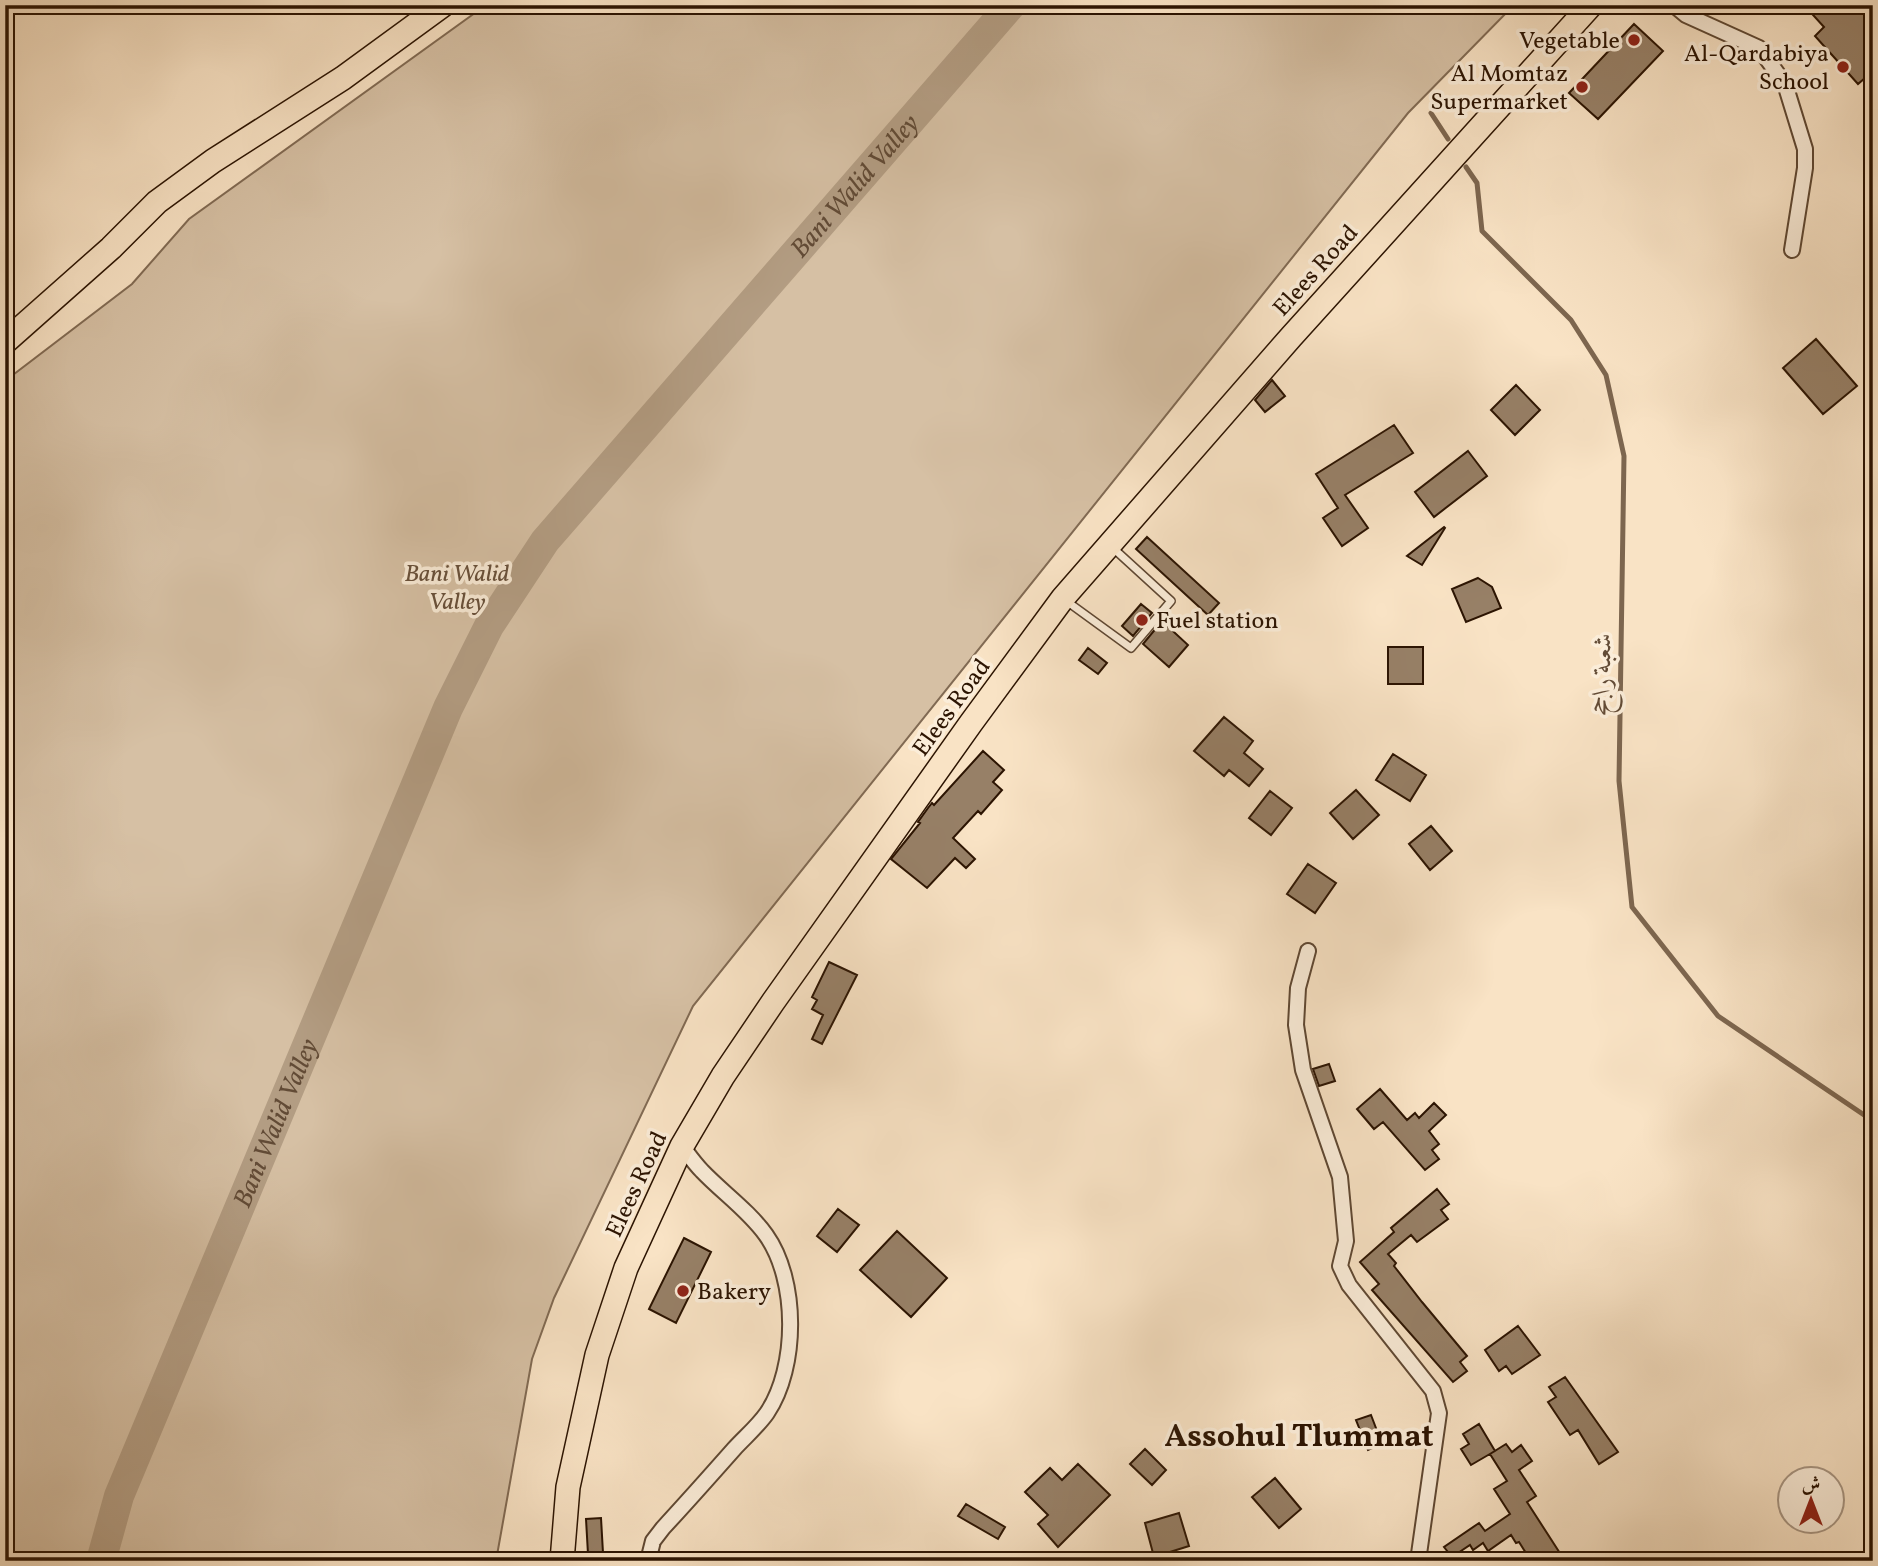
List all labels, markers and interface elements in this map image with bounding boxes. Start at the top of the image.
place label: Vegetable [1519,25,1620,59]
marker: Vegetable [1626,32,1642,48]
place label: Al-Qardabiya School [1684,38,1829,100]
place label: Al Momtaz Supermarket [1430,58,1568,120]
marker: Al-Qardabiya School [1835,59,1851,75]
marker: Al Momtaz Supermarket [1574,79,1590,95]
water label: Bani Walid Valley [783,107,928,267]
street label: Elees Road [1266,218,1367,325]
park label: Bani Walid Valley [405,558,510,620]
place label: Fuel station [1156,605,1279,639]
marker: Fuel station [1134,612,1150,628]
water label: شعبة راجح [1584,632,1624,716]
street label: Elees Road [905,652,1000,764]
water label: Bani Walid Valley [225,1033,328,1214]
street label: Elees Road [598,1126,677,1244]
place label: Bakery [697,1276,771,1310]
marker: Bakery [675,1283,691,1299]
district label: Assohul Tlummat [1165,1416,1433,1460]
north arrow [1776,1464,1846,1534]
text: ش [1802,1472,1820,1498]

